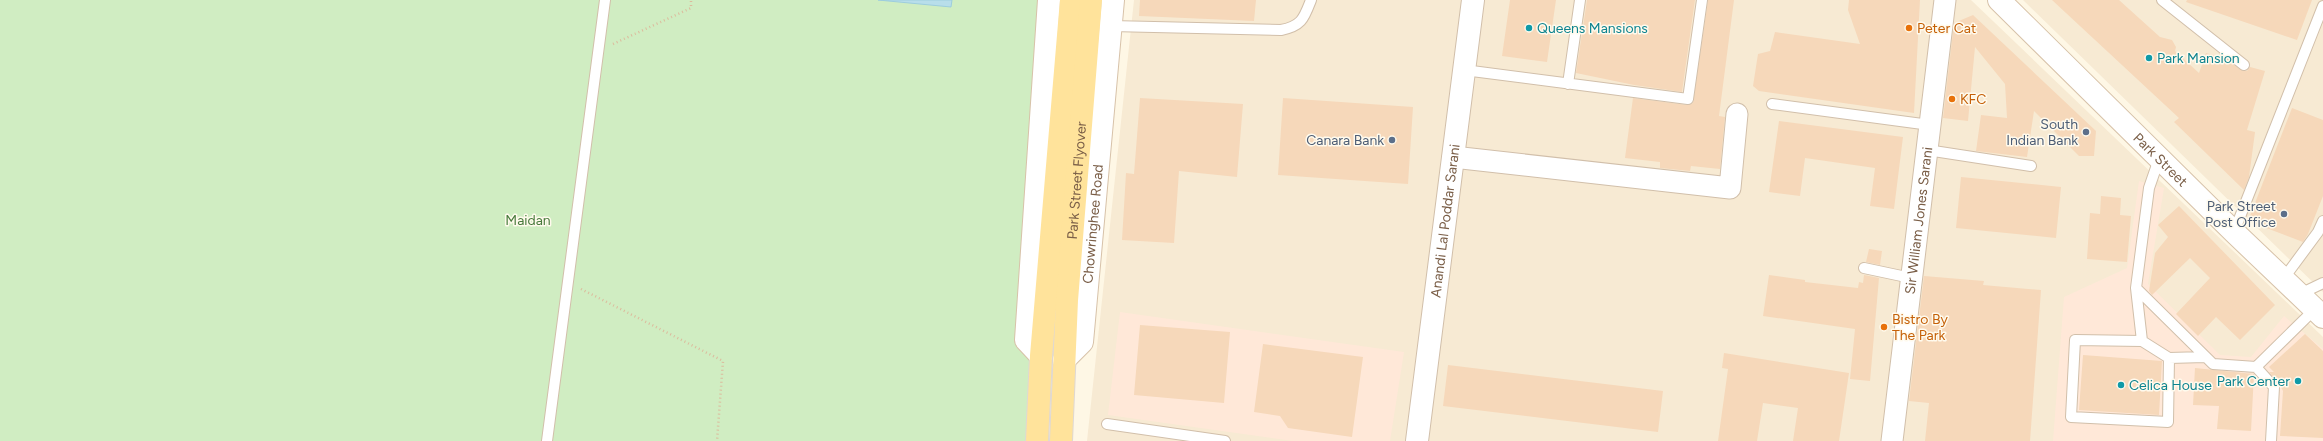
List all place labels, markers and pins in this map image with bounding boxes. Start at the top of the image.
place label: Queens Mansions [1537,20,1648,37]
place label: Peter Cat [1917,20,1976,37]
marker: Queens Mansions [1524,23,1534,33]
marker: Peter Cat [1904,23,1914,33]
place label: Park Mansion [2157,50,2240,67]
marker: Park Mansion [2144,53,2154,63]
place label: KFC [1960,91,1986,108]
marker: KFC [1947,94,1957,104]
place label: South Indian Bank [2006,116,2078,149]
marker: South Indian Bank [2081,127,2091,137]
place label: Canara Bank [1306,132,1384,149]
marker: Canara Bank [1387,135,1397,145]
place label: Park Street Post Office [2205,198,2276,231]
marker: Park Street Post Office [2279,209,2289,219]
place label: Bistro By The Park [1892,311,1948,344]
marker: Bistro By The Park [1879,322,1889,332]
place label: Park Center [2217,373,2290,390]
marker: Park Center [2293,376,2303,386]
place label: Celica House [2129,377,2212,394]
marker: Celica House [2116,380,2126,390]

